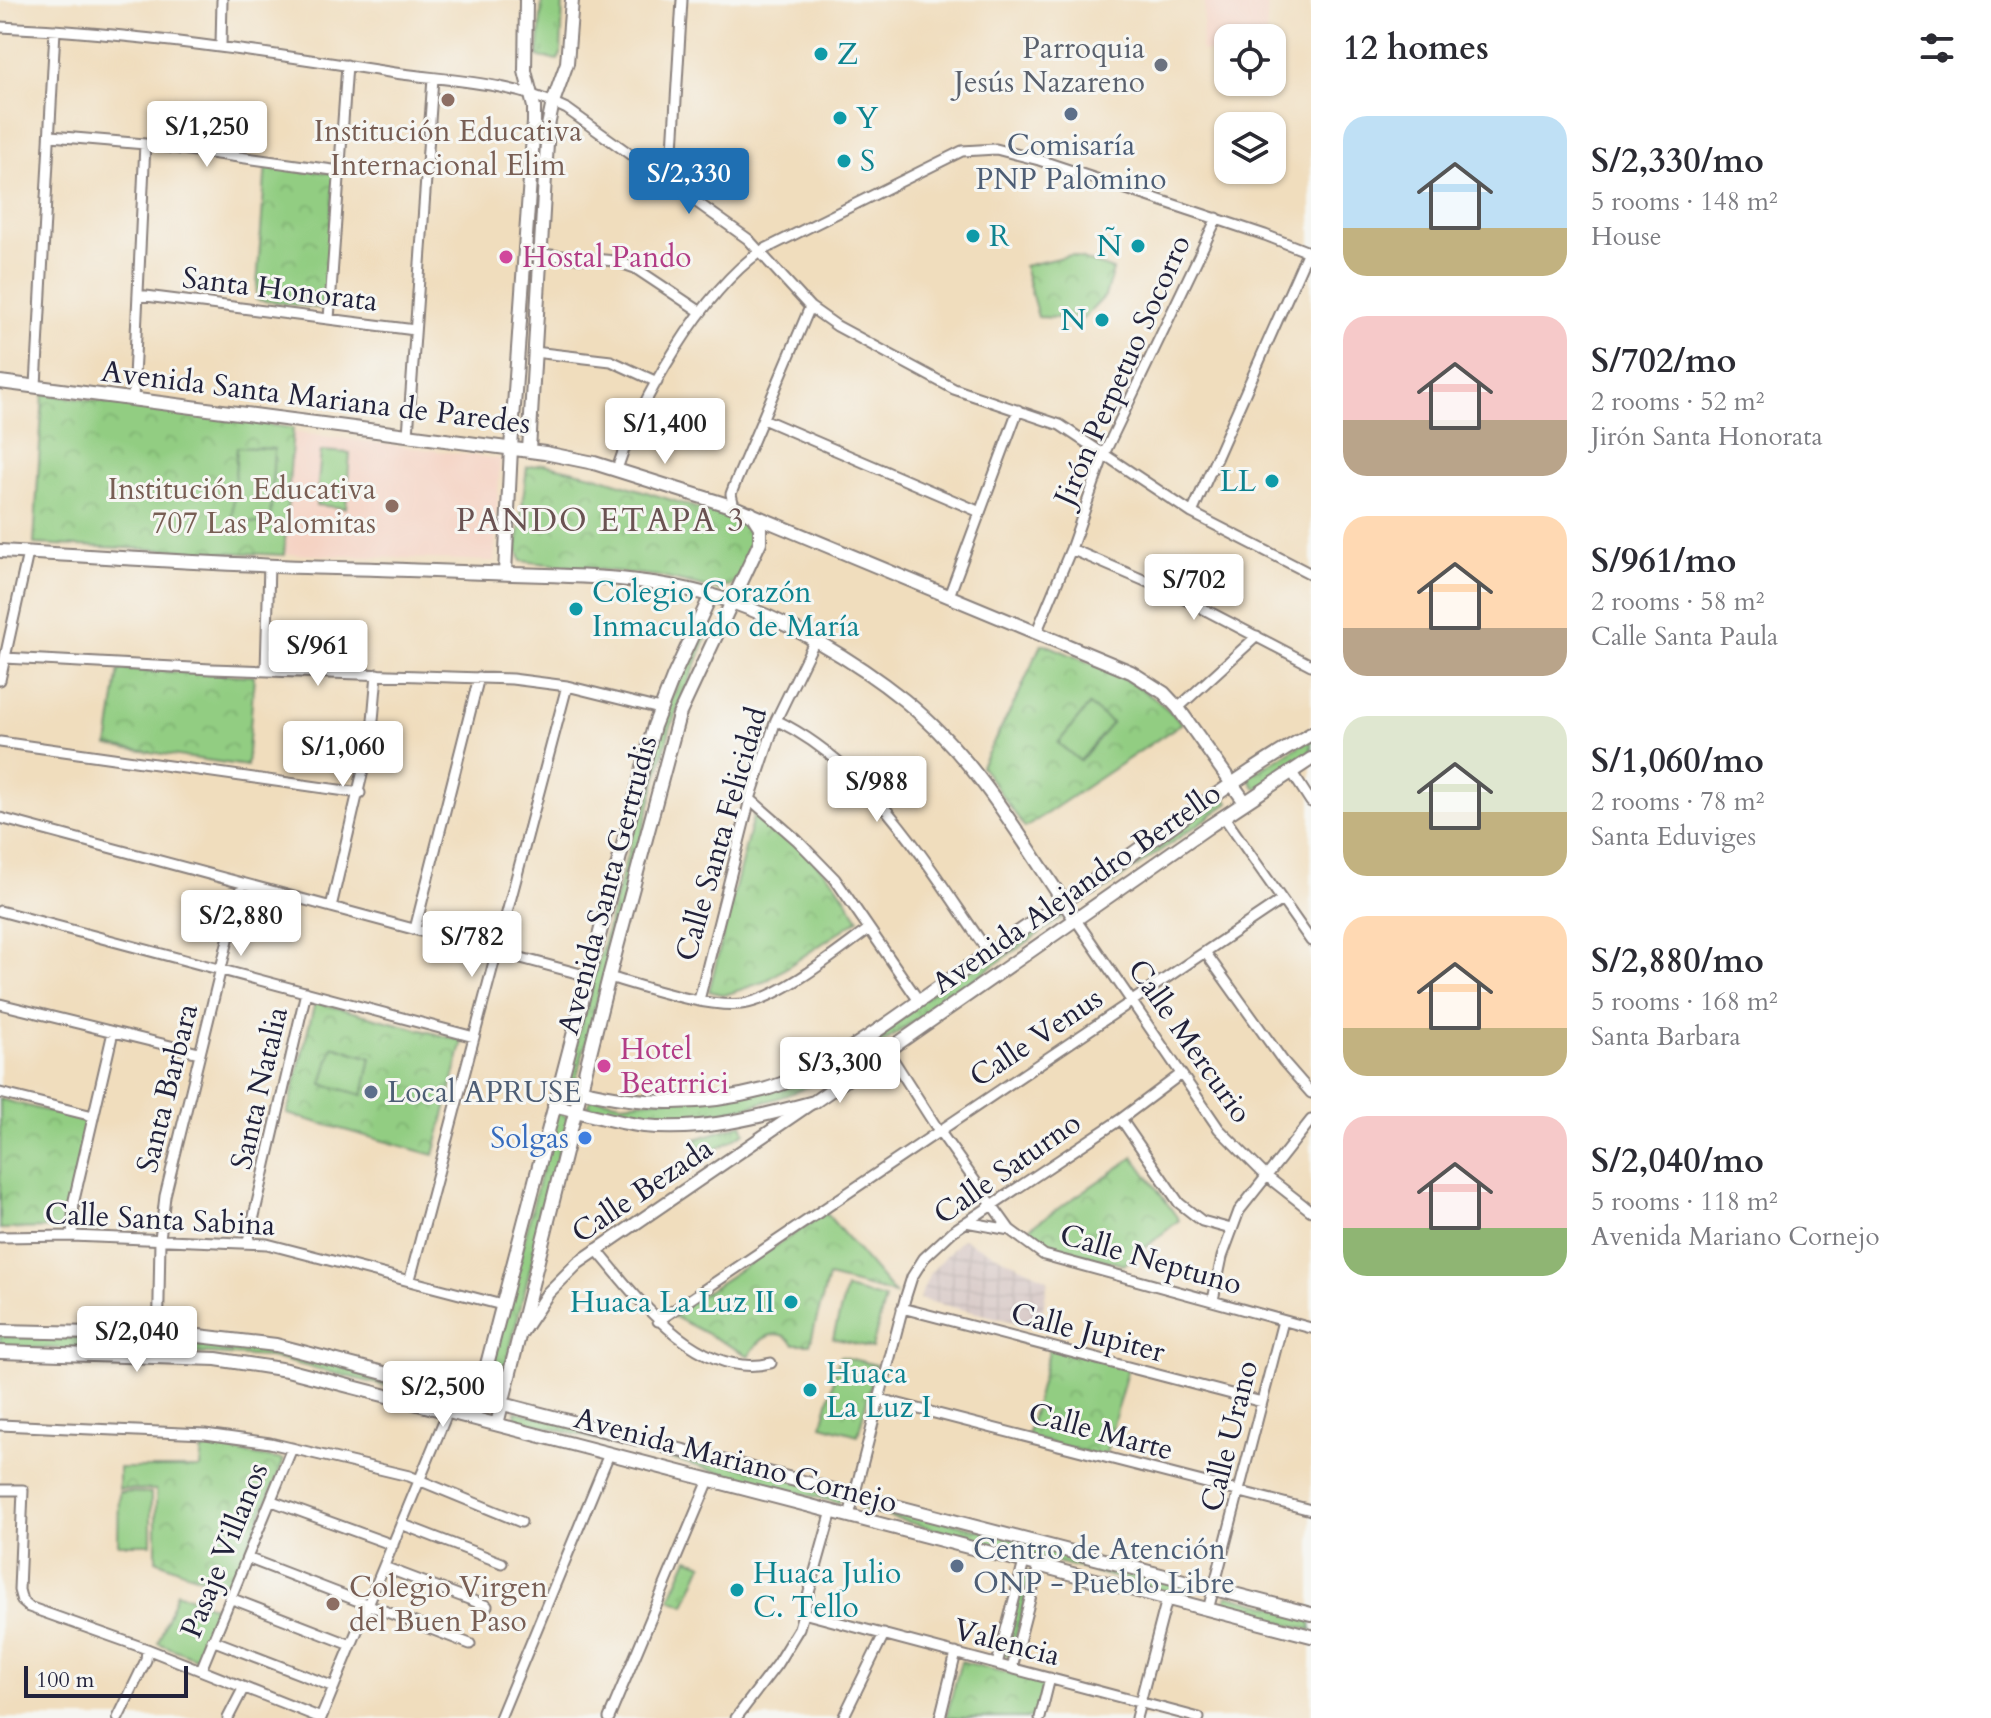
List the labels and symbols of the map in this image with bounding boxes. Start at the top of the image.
place label: Parroquia Jesús Nazareno [950,28,1145,103]
place label: Z [837,34,858,75]
marker: Z [812,45,830,63]
marker: Parroquia Jesús Nazareno [1152,56,1170,74]
marker: Institución Educativa Internacional Elim [439,91,457,109]
place label: Y [856,98,879,139]
pin: S/1,250 [133,101,281,169]
marker: Comisaría PNP Palomino [1062,105,1080,123]
marker: Y [831,109,849,127]
place label: Institución Educativa Internacional Elim [314,111,582,186]
place label: Comisaría PNP Palomino [976,125,1166,200]
place label: S [860,141,875,182]
pin: S/2,330 [615,148,763,216]
marker: S [835,152,853,170]
place label: R [989,216,1010,257]
place label: Ñ [1096,226,1122,267]
marker: R [964,227,982,245]
street label: Jirón Perpetuo Socorro [1043,228,1201,516]
place label: Hostal Pando [522,237,691,278]
marker: Ñ [1129,237,1147,255]
marker: Hostal Pando [497,248,515,266]
street label: Santa Honorata [180,257,380,322]
place label: N [1060,300,1086,341]
marker: N [1093,311,1111,329]
street label: Avenida Santa Mariana de Paredes [99,351,533,444]
pin: S/1,400 [591,398,739,466]
place label: LL [1220,461,1257,502]
place label: Institución Educativa 707 Las Palomitas [108,469,376,544]
marker: LL [1263,472,1281,490]
marker: Institución Educativa 707 Las Palomitas [383,497,401,515]
district label: PANDO ETAPA 3 [456,499,746,543]
pin: S/702 [1138,554,1250,622]
place label: Colegio Corazón Inmaculado de María [592,572,860,647]
marker: Colegio Corazón Inmaculado de María [567,600,585,618]
pin: S/961 [262,620,374,688]
street label: Calle Santa Felicidad [666,702,777,966]
pin: S/1,060 [269,721,417,789]
street label: Avenida Santa Gertrudis [548,731,667,1039]
pin: S/988 [821,756,933,824]
street label: Avenida Alejandro Bertello [923,773,1229,1004]
pin: S/2,880 [167,890,315,958]
pin: S/782 [416,911,528,979]
street label: Calle Mercurio [1118,951,1261,1131]
street label: Calle Venus [962,978,1111,1097]
street label: Santa Barbara [127,999,208,1177]
street label: Santa Natalia [221,1003,298,1173]
place label: Hotel Beatrrici [620,1029,729,1104]
pin: S/3,300 [766,1037,914,1105]
marker: Hotel Beatrrici [595,1057,613,1075]
place label: Local APRUSE [387,1072,582,1113]
marker: Local APRUSE [362,1083,380,1101]
street label: Calle Saturno [925,1103,1089,1234]
place label: Solgas [490,1118,569,1159]
street label: Calle Bezada [564,1128,721,1253]
marker: Solgas [576,1129,594,1147]
street label: Calle Santa Sabina [44,1193,276,1246]
street label: Calle Neptuno [1055,1214,1247,1305]
place label: Huaca La Luz II [570,1282,775,1323]
street label: Calle Jupiter [1006,1292,1169,1373]
marker: Huaca La Luz II [782,1293,800,1311]
pin: S/2,040 [63,1306,211,1374]
place label: Huaca La Luz I [826,1353,931,1428]
street label: Calle Urano [1191,1356,1268,1516]
pin: S/2,500 [369,1361,517,1429]
marker: Huaca La Luz I [801,1381,819,1399]
street label: Calle Marte [1024,1393,1178,1470]
street label: Avenida Mariano Cornejo [570,1398,902,1523]
street label: Pasaje Villanos [171,1456,278,1644]
place label: Centro de Atención ONP - Pueblo Libre [973,1529,1235,1604]
place label: Huaca Julio C. Tello [753,1553,901,1628]
marker: Centro de Atención ONP - Pueblo Libre [948,1557,966,1575]
place label: Colegio Virgen del Buen Paso [349,1567,548,1642]
marker: Huaca Julio C. Tello [728,1581,746,1599]
marker: Colegio Virgen del Buen Paso [324,1595,342,1613]
street label: Valencia [949,1609,1065,1676]
scale bar [24,1662,188,1698]

